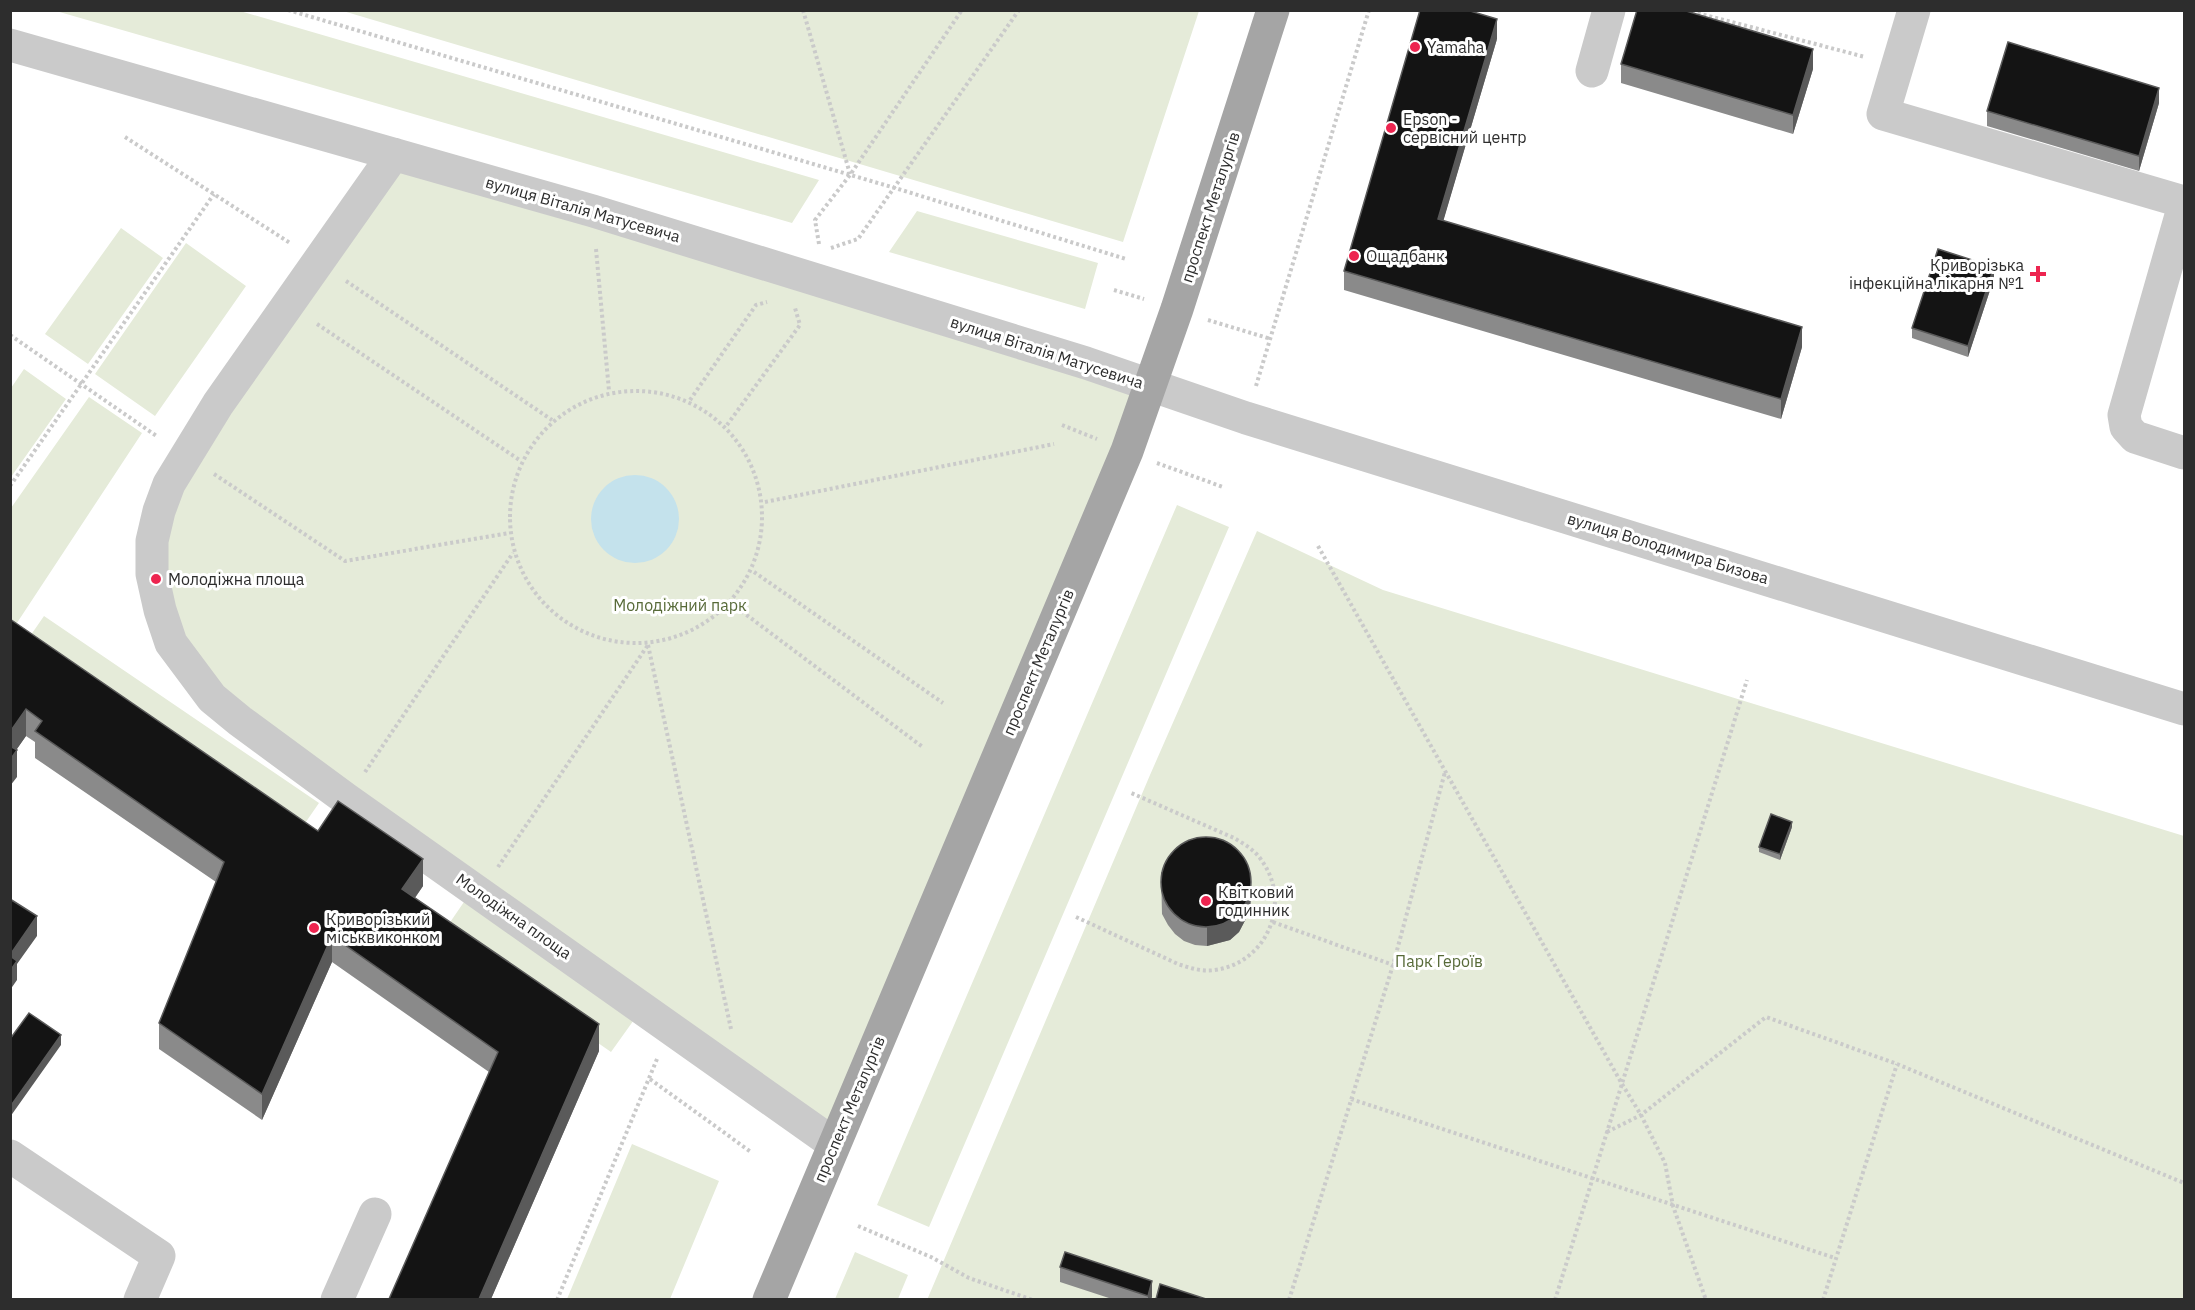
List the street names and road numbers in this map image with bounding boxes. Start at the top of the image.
street label: проспект Металургів [1176,129,1244,285]
street label: вулиця Віталія Матусевича [483,172,683,247]
street label: вулиця Віталія Матусевича [948,311,1146,393]
street label: вулиця Володимира Бизова [1565,508,1771,588]
street label: проспект Металургів [998,586,1078,738]
street label: Молодіжна площа [452,869,576,964]
street label: проспект Металургів [809,1033,889,1185]

